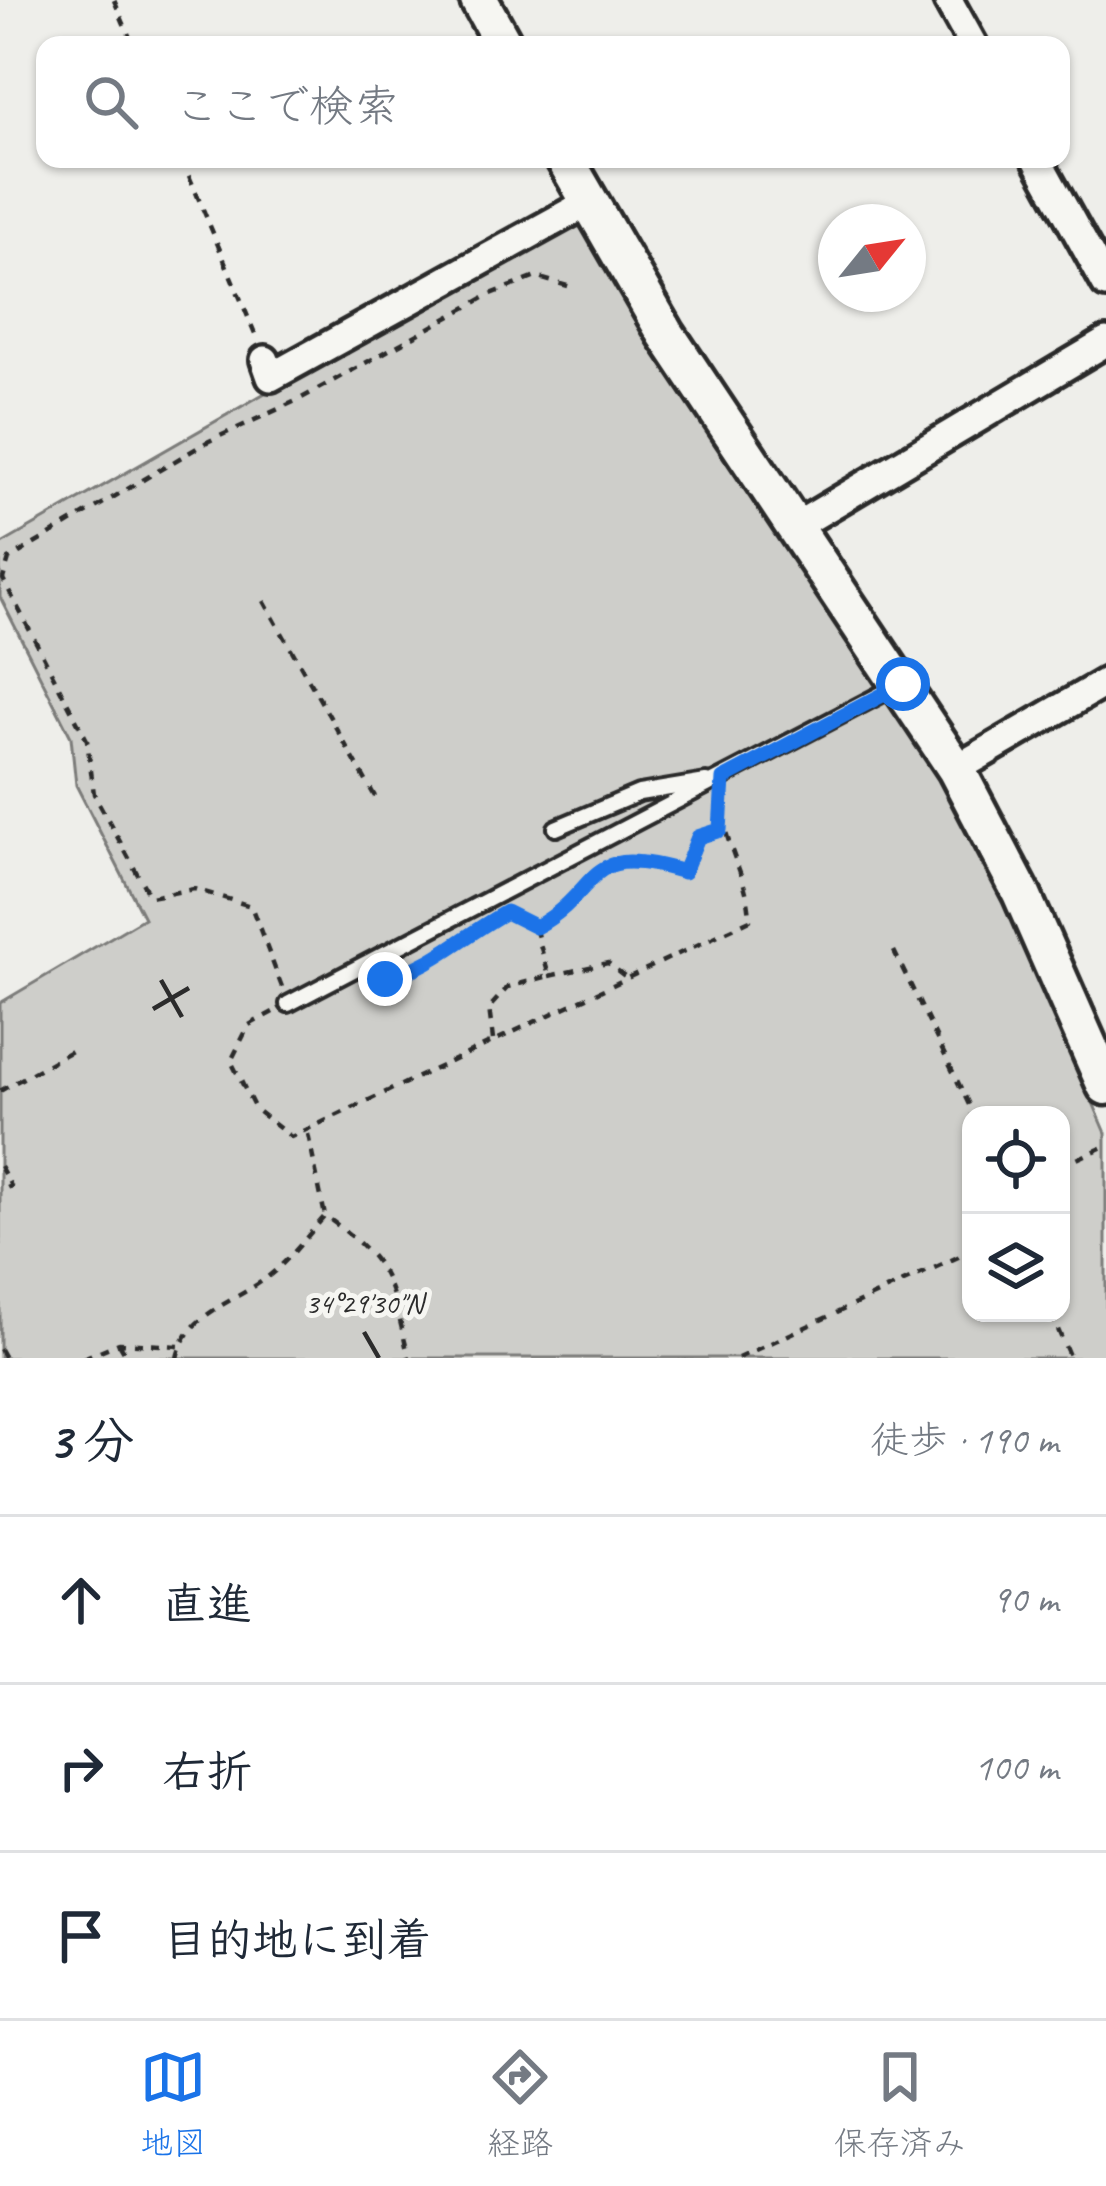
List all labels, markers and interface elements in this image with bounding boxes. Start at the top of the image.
search box [36,36,1070,168]
icon: search [78,69,144,135]
text: ここで検索 [174,78,399,135]
north arrow [818,204,926,312]
route start [876,657,930,711]
route end [358,952,412,1006]
map controls [962,1106,1070,1322]
button: locate [962,1106,1070,1214]
button: layers [962,1214,1070,1322]
text: 34°29'30"N [305,1284,428,1322]
text: 3 分 [48,1409,134,1473]
text: 徒歩 · 190 m [870,1416,1058,1465]
icon: ahead [48,1567,114,1633]
text: 90 m [992,1575,1058,1624]
text: 直進 [162,1576,252,1633]
icon: right [48,1735,114,1801]
text: 100 m [974,1743,1058,1792]
text: 右折 [162,1744,252,1801]
icon: arrive [48,1903,114,1969]
text: 目的地に到着 [162,1912,432,1969]
tab: 地図 [140,2044,206,2164]
tab: 経路 [487,2044,553,2164]
tab: 保存済み [834,2044,966,2164]

